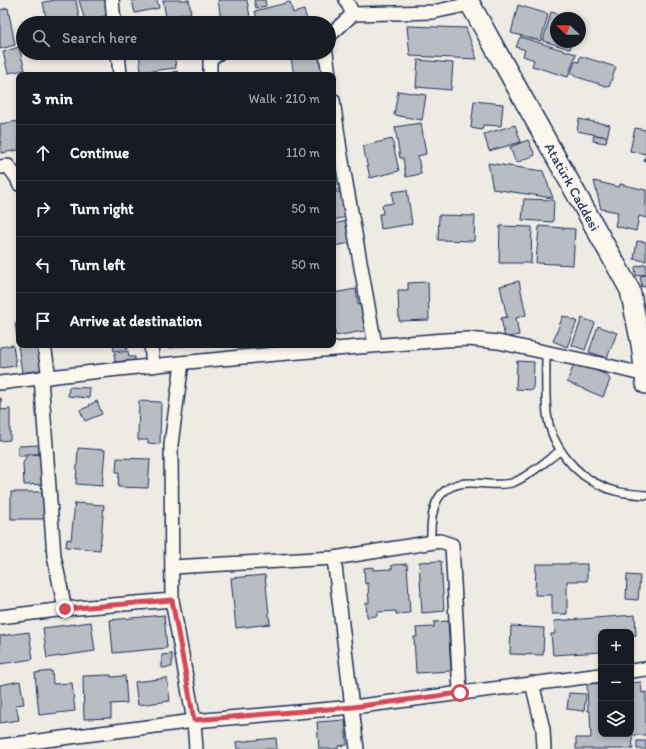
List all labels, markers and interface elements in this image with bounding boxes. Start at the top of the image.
north arrow [550,12,586,48]
search box [16,16,336,60]
icon: search [30,27,52,49]
text: Search here [62,29,137,47]
text: 3 min [32,88,73,108]
text: Walk · 210 m [249,91,320,106]
street label: Atatürk Caddesi [541,140,603,234]
icon: ahead [32,142,54,164]
text: Continue [70,144,129,162]
text: 110 m [286,145,320,160]
icon: right [32,198,54,220]
text: Turn right [70,200,134,218]
text: 50 m [291,201,320,216]
icon: left [32,254,54,276]
text: Turn left [70,256,125,274]
text: 50 m [291,257,320,272]
icon: arrive [32,310,54,332]
text: Arrive at destination [70,312,202,330]
route end [56,600,74,618]
map controls [598,629,634,737]
button: + [598,629,634,665]
button: − [598,665,634,701]
route start [451,684,469,702]
button: layers [598,701,634,737]

